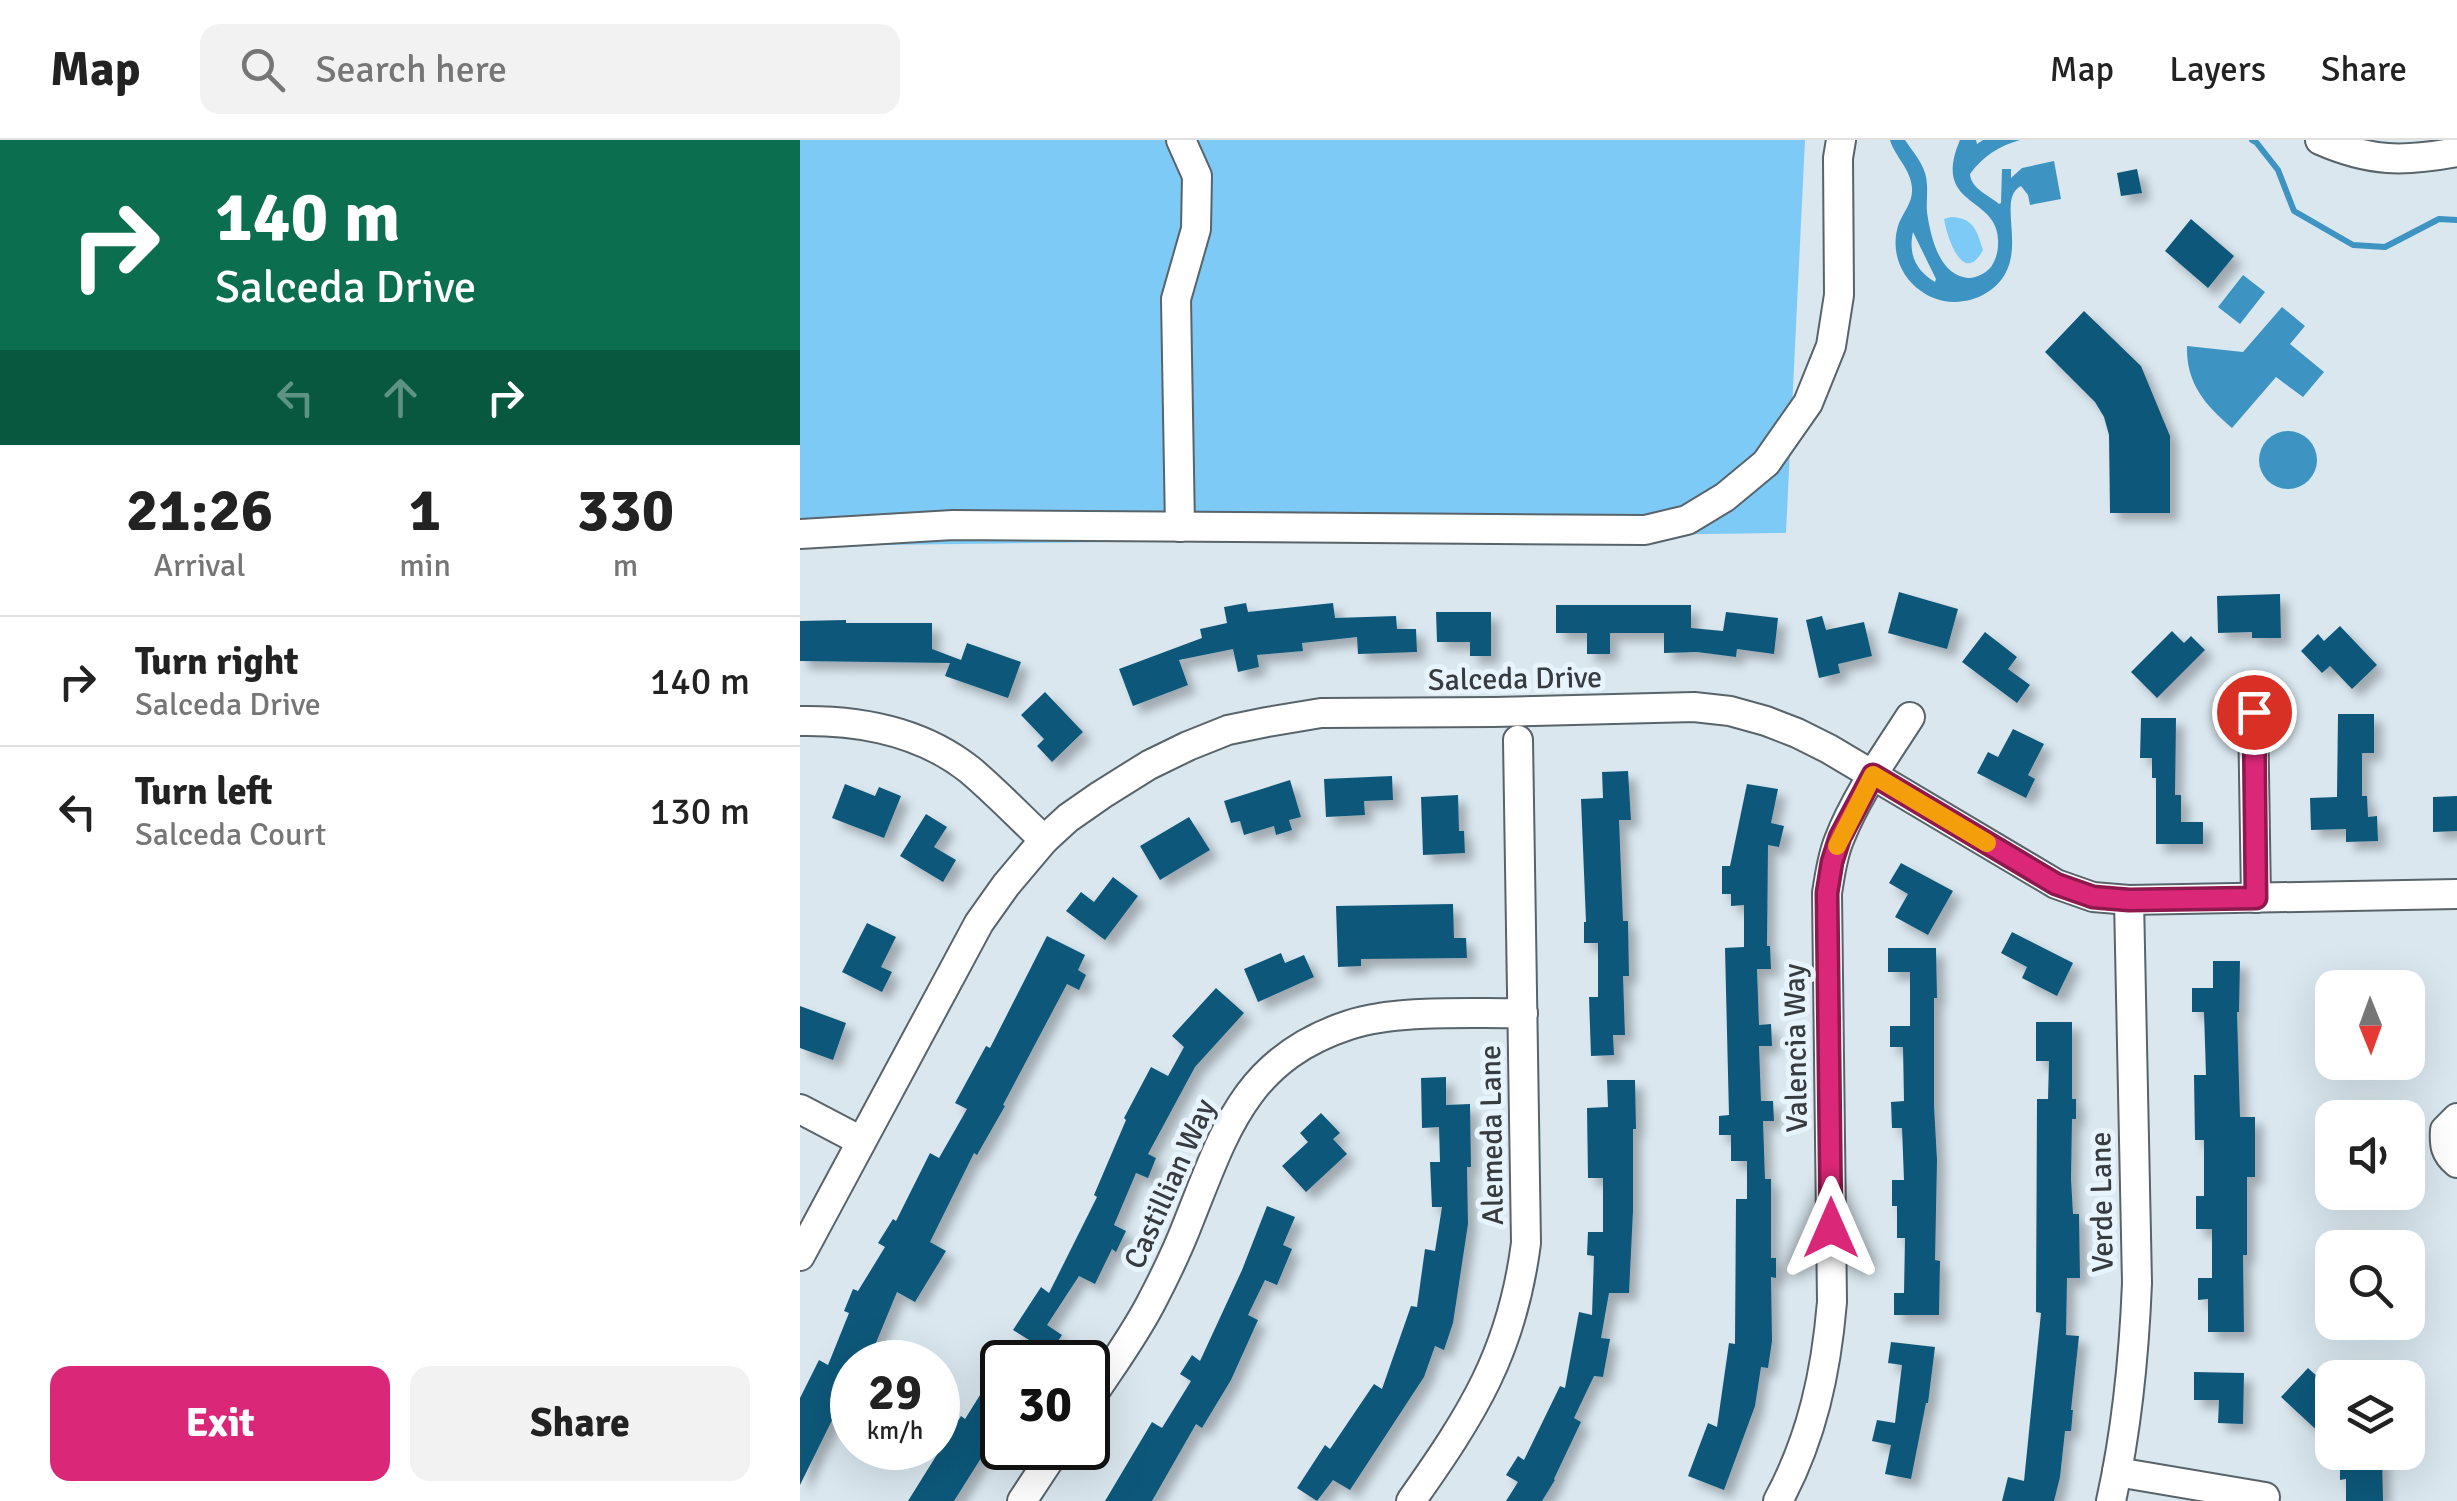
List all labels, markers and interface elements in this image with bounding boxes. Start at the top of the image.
search box [200,24,900,114]
text: Map [50,40,140,99]
icon: search [235,42,290,97]
text: Search here [315,46,507,93]
text: Map [2050,48,2114,91]
text: Layers [2169,48,2266,91]
text: Share [2321,48,2407,91]
text: 140 m [215,174,400,260]
icon: right [50,180,180,310]
text: Salceda Drive [215,260,476,315]
icon: left [268,370,323,425]
icon: ahead [373,370,428,425]
icon: right [478,370,533,425]
text: 21:26 [126,474,273,548]
text: 1 [409,474,441,548]
text: 330 [577,474,674,548]
text: Arrival [154,546,246,585]
text: min [399,546,451,585]
text: m [613,546,638,585]
text: Turn right [135,638,299,685]
icon: right [50,654,105,709]
text: 140 m [650,658,750,705]
street label: Salceda Drive [1428,659,1602,699]
pin [2212,670,2297,755]
text: Salceda Drive [135,685,321,724]
icon: arrive [2227,685,2282,740]
text: Turn left [135,768,273,815]
icon: left [50,784,105,839]
text: 130 m [650,788,750,835]
text: Salceda Court [135,815,326,854]
street label: Valencia Way [1776,963,1816,1133]
north arrow [2315,970,2425,1080]
map controls [2315,970,2425,1470]
street label: Alemeda Lane [1472,1045,1512,1225]
street label: Castillian Way [1116,1093,1224,1275]
button: sound [2315,1100,2425,1210]
street label: Verde Lane [2082,1131,2122,1273]
position arrow [1779,1176,1883,1280]
button: search [2315,1230,2425,1340]
speed limit sign: 30 [980,1340,1110,1470]
button: layers [2315,1360,2425,1470]
text: 29 [868,1362,922,1424]
button: Exit [50,1366,390,1481]
button: Share [410,1366,750,1481]
text: km/h [867,1415,923,1446]

